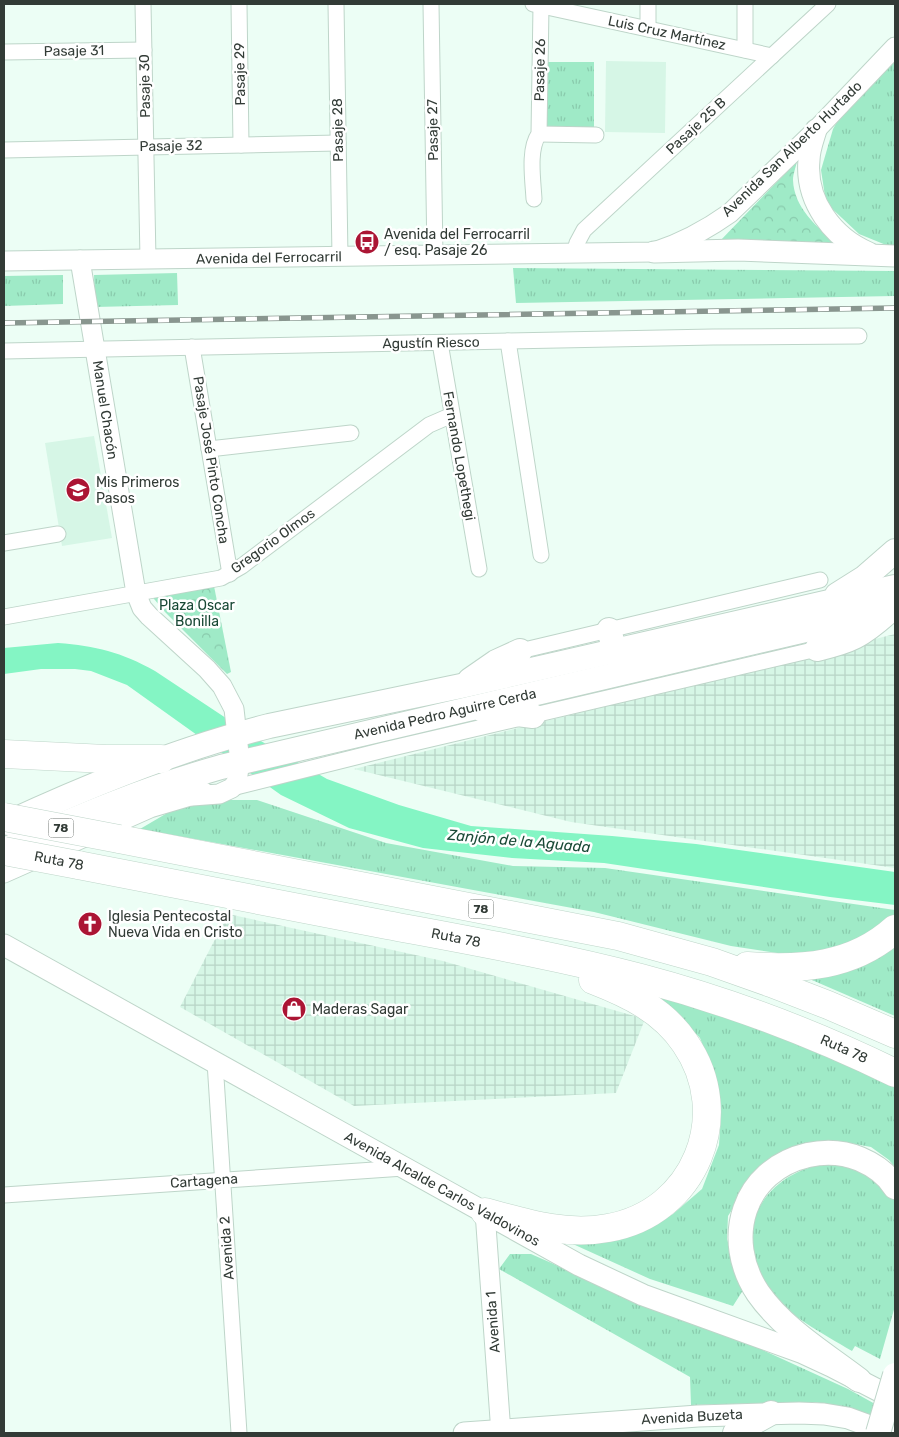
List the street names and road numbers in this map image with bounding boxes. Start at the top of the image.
street label: Luis Cruz Martínez [606,12,728,54]
street label: Pasaje 26 [531,38,549,102]
street label: Pasaje 31 [44,42,104,60]
street label: Pasaje 29 [231,42,249,106]
street label: Pasaje 30 [136,54,154,118]
street label: Avenida San Alberto Hurtado [718,78,866,220]
street label: Pasaje 25 B [663,94,729,158]
street label: Pasaje 28 [329,98,347,162]
street label: Pasaje 27 [424,99,442,161]
street label: Pasaje 32 [139,137,203,155]
street label: Avenida del Ferrocarril [196,248,342,268]
street label: Agustín Riesco [382,334,480,352]
street label: Manuel Chacón [89,359,121,461]
street label: Pasaje José Pinto Concha [189,375,233,545]
street label: Fernando Lopethegi [439,390,479,522]
street label: Gregorio Olmos [228,505,318,577]
street label: Avenida Pedro Aguirre Cerda [352,685,538,743]
road number: 78 [48,818,74,838]
street label: Ruta 78 [33,848,85,874]
road number: 78 [468,900,494,919]
street label: Ruta 78 [430,925,482,951]
street label: Ruta 78 [818,1031,871,1067]
street label: Avenida Alcalde Carlos Valdovinos [341,1128,543,1250]
street label: Cartagena [169,1170,239,1192]
street label: Avenida 2 [216,1216,238,1280]
street label: Avenida 1 [482,1291,504,1353]
street label: Avenida Buzeta [641,1406,743,1428]

